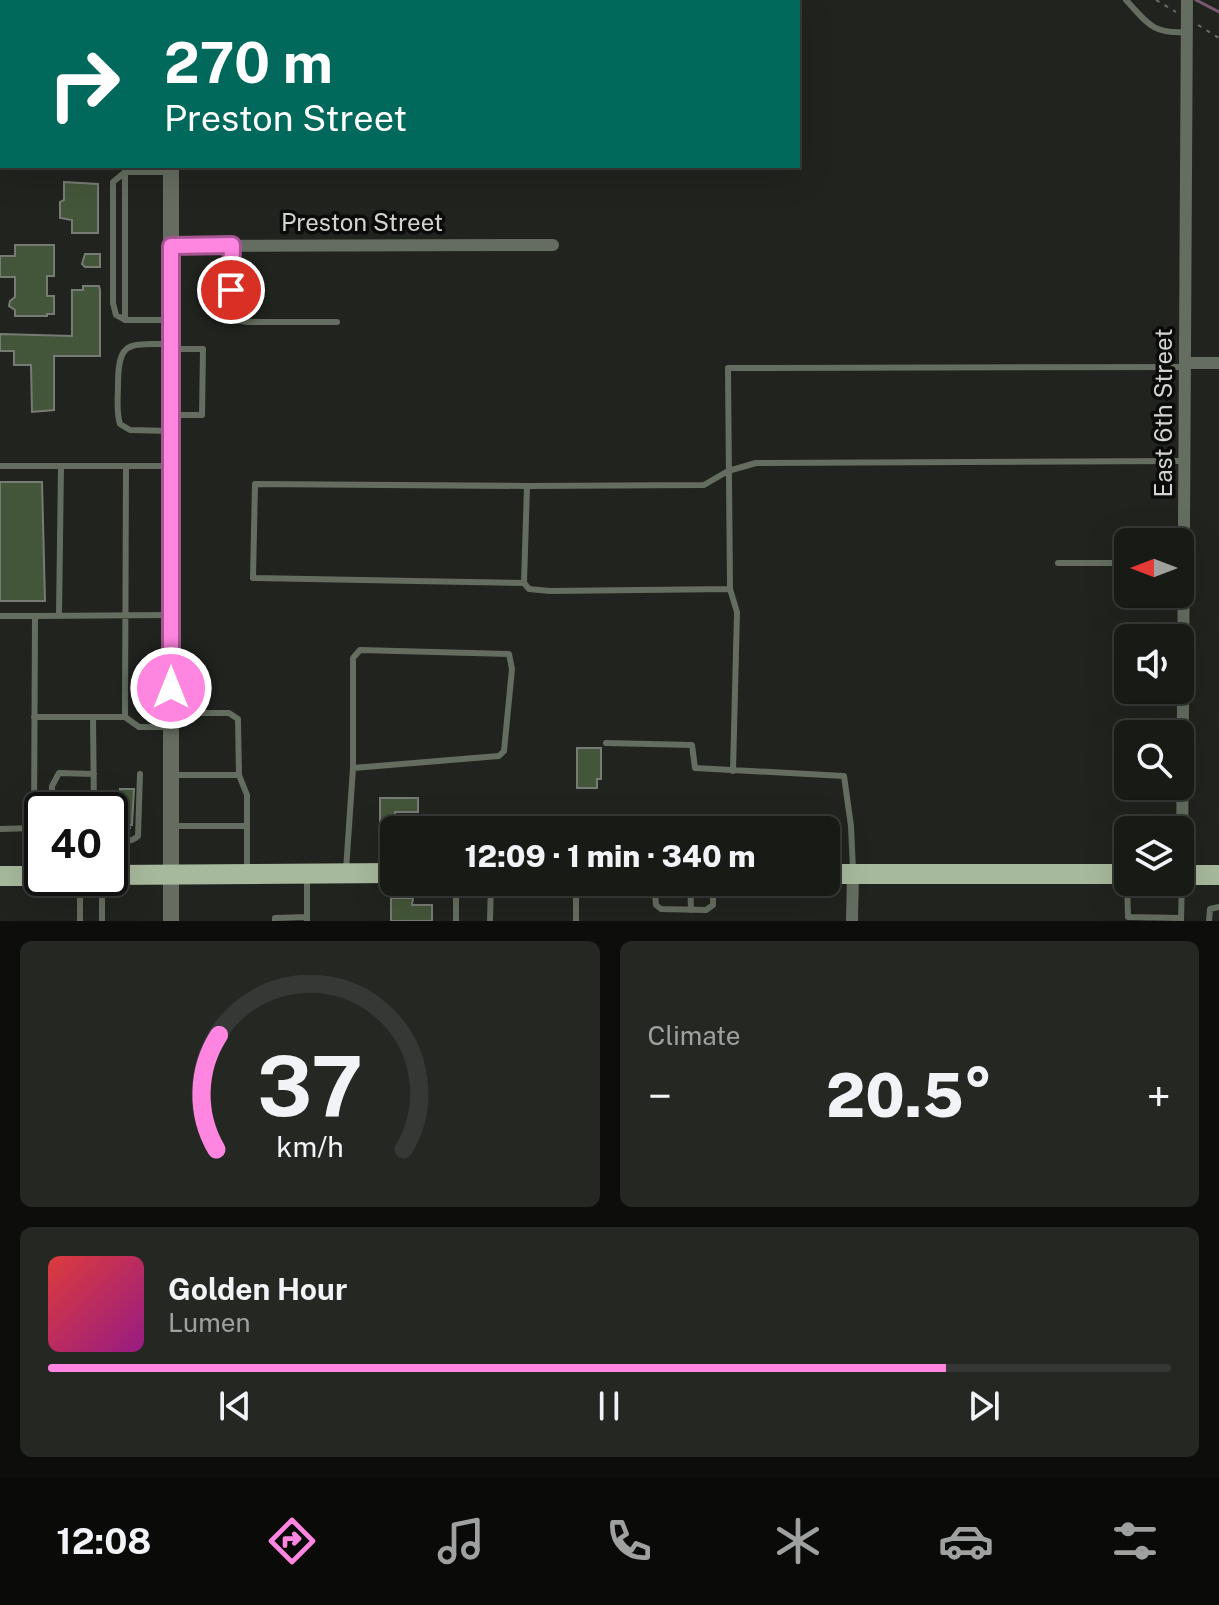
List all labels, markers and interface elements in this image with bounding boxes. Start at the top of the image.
text: 270 m [164,30,333,96]
icon: right [32,32,136,136]
text: Preston Street [164,97,407,139]
street label: Preston Street [281,208,443,236]
pin [197,256,265,324]
icon: arrive [209,268,253,312]
street label: East 6th Street [1149,329,1177,497]
north arrow [1114,528,1194,608]
map controls [1114,528,1194,896]
button: sound [1114,624,1194,704]
position arrow [129,646,213,730]
button: search [1114,720,1194,800]
speed limit sign: 40 [24,792,128,896]
button: layers [1114,816,1194,896]
text: 12:09 · 1 min · 340 m [464,838,756,874]
text: Climate [648,1020,741,1051]
text: 37 [257,1037,363,1135]
text: 20.5° [826,1060,992,1131]
text: − [648,1070,672,1122]
text: + [1147,1070,1171,1122]
text: km/h [276,1130,343,1163]
text: Golden Hour [168,1271,347,1307]
text: Lumen [168,1307,251,1338]
icon: previous [213,1384,257,1428]
icon: pause [587,1384,631,1428]
icon: next [962,1384,1006,1428]
icon: directions [264,1513,320,1569]
icon: music [433,1513,489,1569]
icon: phone [601,1513,657,1569]
icon: climate [770,1513,826,1569]
icon: car [938,1513,994,1569]
icon: filters [1107,1513,1163,1569]
text: 12:08 [56,1520,151,1562]

